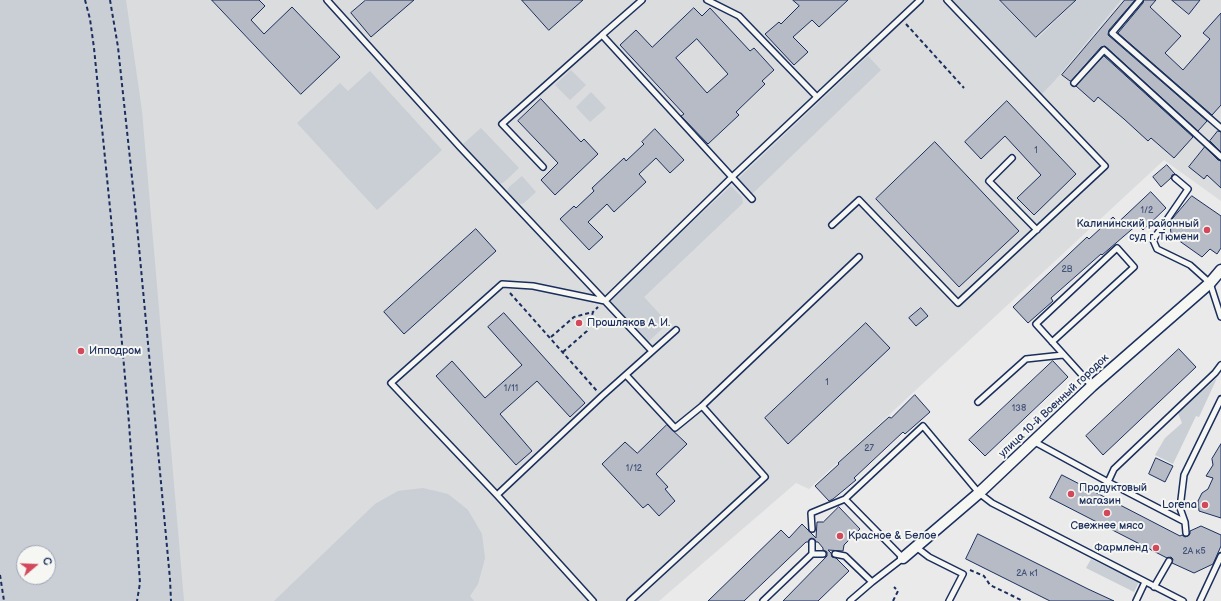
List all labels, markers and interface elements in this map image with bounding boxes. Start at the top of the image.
house number: 1 [1034,146,1038,156]
house number: 1/2 [1141,206,1153,216]
place label: Калининский районный суд г. Тюмени [1076,217,1199,243]
marker: Калининский районный суд г. Тюмени [1202,225,1212,235]
house number: 2В [1061,265,1073,275]
place label: Прошляков А. И. [587,316,670,330]
marker: Прошляков А. И. [574,318,584,328]
place label: Ипподром [89,344,141,358]
marker: Ипподром [76,346,86,356]
street label: улица 10-й Военный городок [996,352,1112,460]
house number: 1 [825,378,829,388]
house number: 1/11 [504,384,518,394]
house number: 138 [1012,404,1026,414]
house number: 27 [864,444,874,454]
house number: 1/12 [626,464,642,474]
place label: Продуктовый магазин [1079,481,1147,507]
marker: Продуктовый магазин [1066,489,1076,499]
place label: Lorena [1162,498,1197,512]
marker: Lorena [1200,500,1210,510]
marker: Свежнее мясо [1102,508,1112,518]
place label: Свежнее мясо [1071,519,1143,533]
place label: Красное & Белое [848,529,936,543]
marker: Красное & Белое [835,531,845,541]
place label: Фармленд [1094,541,1148,555]
marker: Фармленд [1151,543,1161,553]
north arrow [16,545,56,585]
house number: 2А к5 [1182,547,1206,557]
text: С [39,556,54,567]
house number: 2А к1 [1016,569,1038,579]

